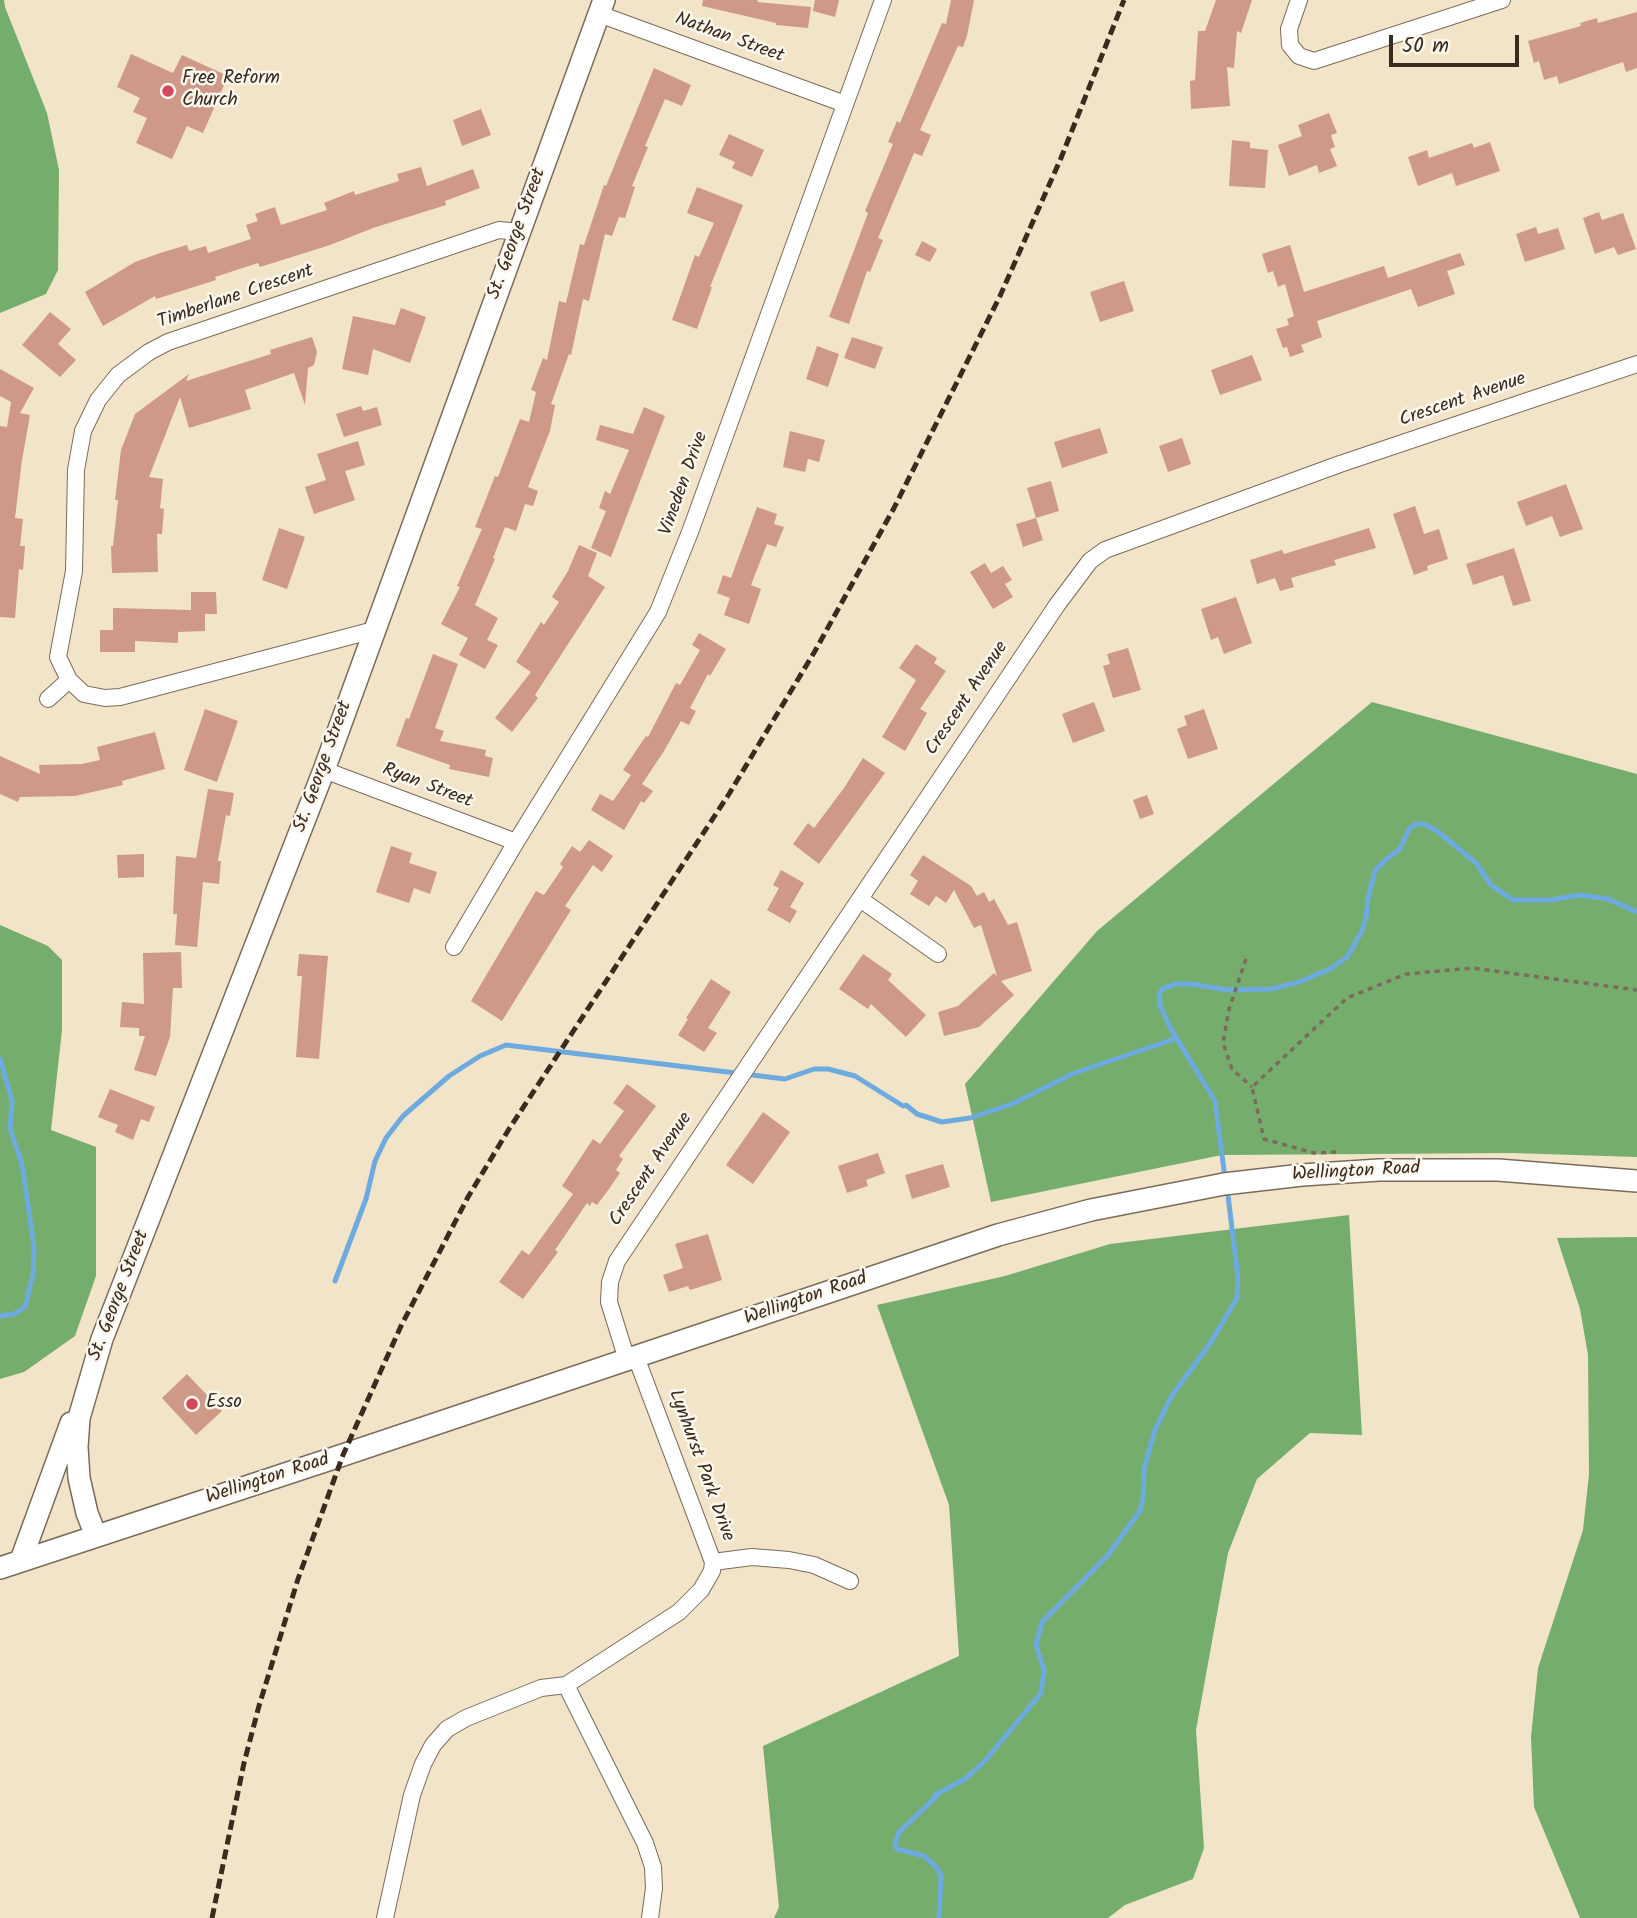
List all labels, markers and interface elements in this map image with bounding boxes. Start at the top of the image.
street label: Nathan Street [671,9,787,69]
scale bar [1392,21,1522,65]
text: 50 m [1402,30,1449,63]
place label: Free Reform Church [182,69,280,113]
marker: Free Reform Church [160,83,176,99]
street label: St. George Street [484,165,552,303]
street label: Timberlane Crescent [155,261,317,335]
street label: Crescent Avenue [1397,369,1529,433]
street label: Vineden Drive [656,429,714,539]
street label: Crescent Avenue [922,638,1014,760]
street label: St. George Street [290,698,358,836]
street label: Ryan Street [379,759,475,815]
street label: Crescent Avenue [606,1109,698,1231]
street label: Wellington Road [1291,1158,1421,1188]
street label: St. George Street [85,1227,155,1365]
street label: Wellington Road [742,1268,870,1332]
street label: Lynhurst Park Drive [662,1387,738,1545]
place label: Esso [206,1393,242,1415]
marker: Esso [184,1396,200,1412]
street label: Wellington Road [204,1449,332,1511]

